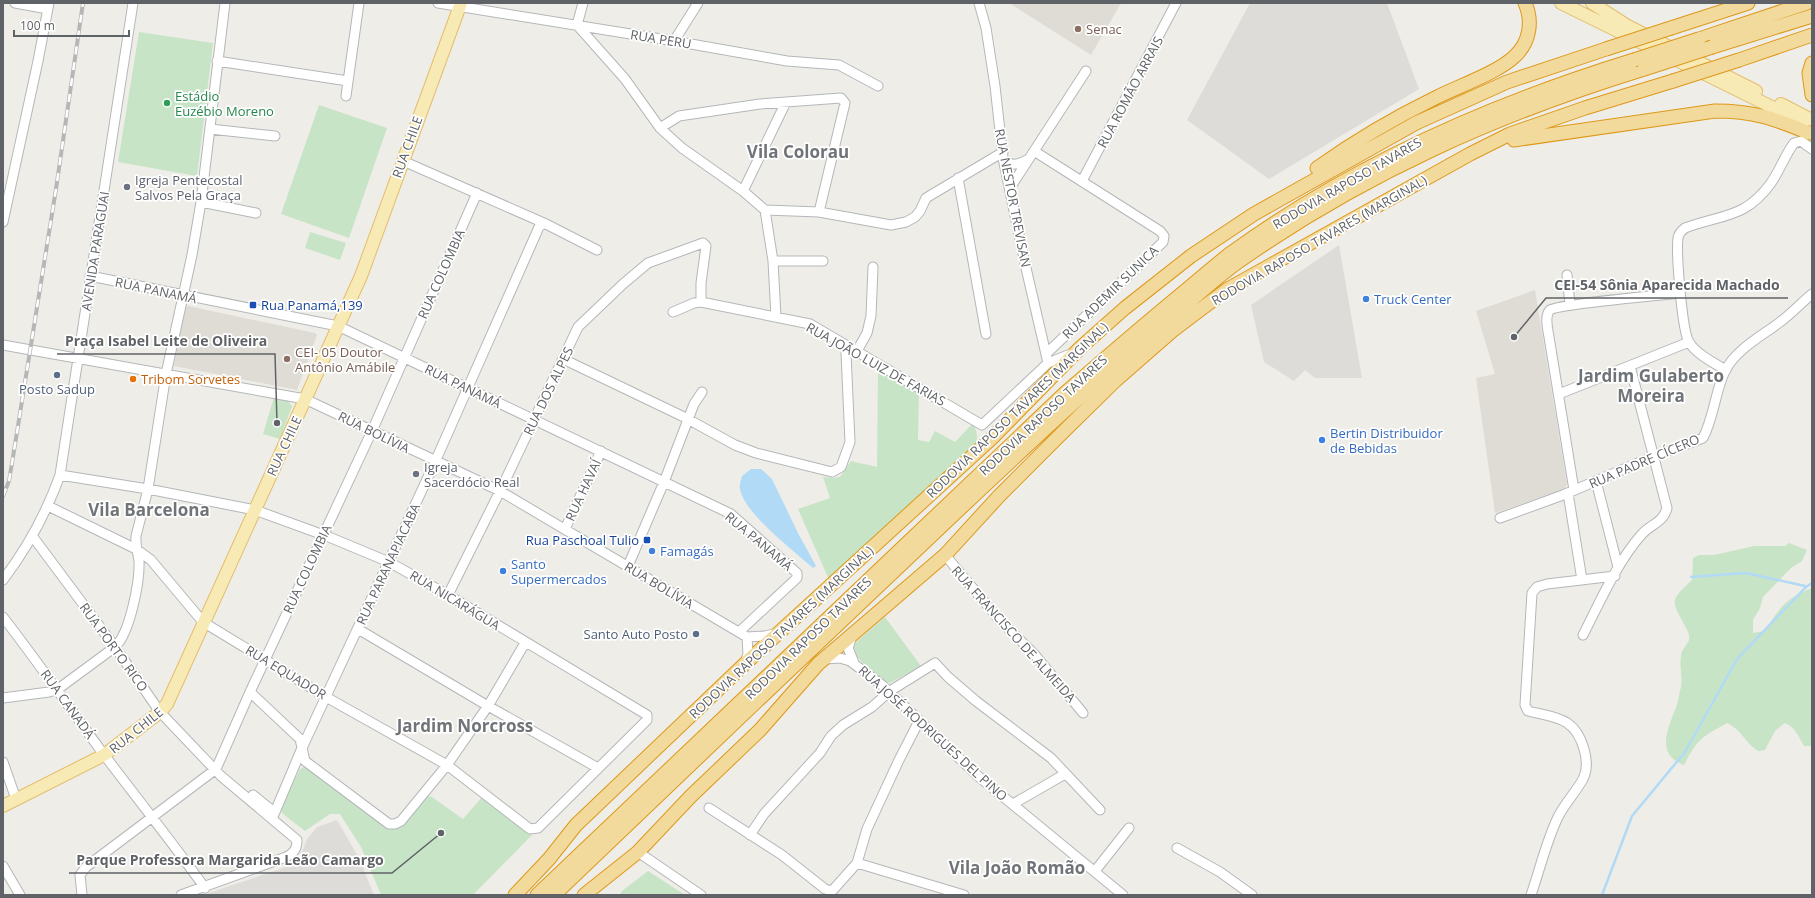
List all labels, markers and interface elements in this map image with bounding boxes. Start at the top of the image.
scale bar [14,12,129,38]
text: 100 m [20,17,55,34]
place label: Senac [1086,20,1122,38]
marker: Senac [1073,24,1083,34]
street label: RUA PERU [629,25,693,53]
street label: RUA ROMÃO ARRAIS [1093,33,1167,151]
place label: Estádio Euzébio Moreno [175,87,274,120]
marker: Estádio Euzébio Moreno [162,98,172,108]
street label: RUA CHILE [388,114,426,180]
street label: RUA NESTOR TREVISAN [991,127,1035,269]
street label: RODOVIA RAPOSO TAVARES [1269,133,1425,233]
district label: Vila Colorau [747,140,849,163]
place label: Igreja Pentecostal Salvos Pela Graça [135,171,243,204]
street label: RODOVIA RAPOSO TAVARES (MARGINAL) [1208,171,1430,309]
marker: Igreja Pentecostal Salvos Pela Graça [122,182,132,192]
street label: AVENIDA PARAGUAI [77,190,113,312]
street label: RUA COLOMBIA [413,226,469,322]
street label: RUA ADEMIR SUNICA [1058,241,1163,343]
callout: CEI-54 Sônia Aparecida Machado [1546,272,1788,298]
street label: RUA PANAMÁ [114,273,199,308]
text: CEI-54 Sônia Aparecida Machado [1554,275,1780,294]
place label: Truck Center [1374,290,1452,308]
marker: Truck Center [1361,294,1371,304]
place label: Rua Panamá,139 [261,296,363,314]
marker: Rua Panamá,139 [248,300,258,310]
street label: RUA JOÃO LUIZ DE FARIAS [803,318,949,410]
street label: RODOVIA RAPOSO TAVARES (MARGINAL) [923,319,1111,501]
callout: Praça Isabel Leite de Oliveira [57,328,275,354]
text: Praça Isabel Leite de Oliveira [65,331,267,350]
place label: CEI- 05 Doutor Antônio Amábile [295,343,395,376]
street label: RUA DOS ALPES [519,344,577,438]
street label: RODOVIA RAPOSO TAVARES [976,352,1110,478]
marker: CEI- 05 Doutor Antônio Amábile [282,354,292,364]
street label: RUA PANAMÁ [422,360,505,413]
district label: Jardim Gulaberto Moreira [1576,364,1724,407]
marker: Posto Sadup [52,370,62,380]
place label: Tribom Sorvetes [141,370,240,388]
marker: Tribom Sorvetes [128,374,138,384]
place label: Posto Sadup [19,380,95,398]
street label: RUA BOLÍVIA [335,407,414,457]
street label: RUA CHILE [262,413,306,479]
place label: Bertin Distribuidor de Bebidas [1330,424,1443,457]
street label: RUA PADRE CÍCERO [1586,430,1702,492]
marker: Bertin Distribuidor de Bebidas [1317,435,1327,445]
street label: RUA HAVAÍ [561,456,605,524]
place label: Igreja Sacerdócio Real [424,458,520,491]
marker: Igreja Sacerdócio Real [411,469,421,479]
district label: Vila Barcelona [88,498,210,521]
street label: RUA PARANAPIACABA [352,500,424,628]
street label: RUA PANAMÁ [721,507,797,575]
street label: RUA COLOMBIA [279,521,336,616]
place label: Rua Paschoal Tulio [526,531,639,549]
marker: Rua Paschoal Tulio [642,535,652,545]
place label: Famagás [660,542,714,560]
street label: RODOVIA RAPOSO TAVARES (MARGINAL) [686,542,876,722]
marker: Famagás [647,546,657,556]
place label: Santo Supermercados [511,555,607,588]
street label: RUA BOLÍVIA [621,557,698,613]
street label: RUA FRANCISCO DE ALMEIDA [948,562,1081,707]
street label: RUA NICARÁGUA [407,566,504,634]
marker: Santo Supermercados [498,566,508,576]
street label: RODOVIA RAPOSO TAVARES [742,574,874,702]
street label: RUA PORTO RICO [76,599,152,695]
place label: Santo Auto Posto [584,625,688,643]
marker: Santo Auto Posto [691,629,701,639]
street label: RUA EQUADOR [242,641,330,703]
street label: RUA JOSÉ RODRIGUES DEL PINO [855,661,1011,805]
street label: RUA CANADÁ [37,666,100,743]
street label: RUA CHILE [105,703,167,757]
district label: Jardim Norcross [395,714,533,737]
callout: Parque Professora Margarida Leão Camargo [69,847,392,873]
text: Parque Professora Margarida Leão Camargo [76,850,384,869]
district label: Vila João Romão [949,856,1085,879]

